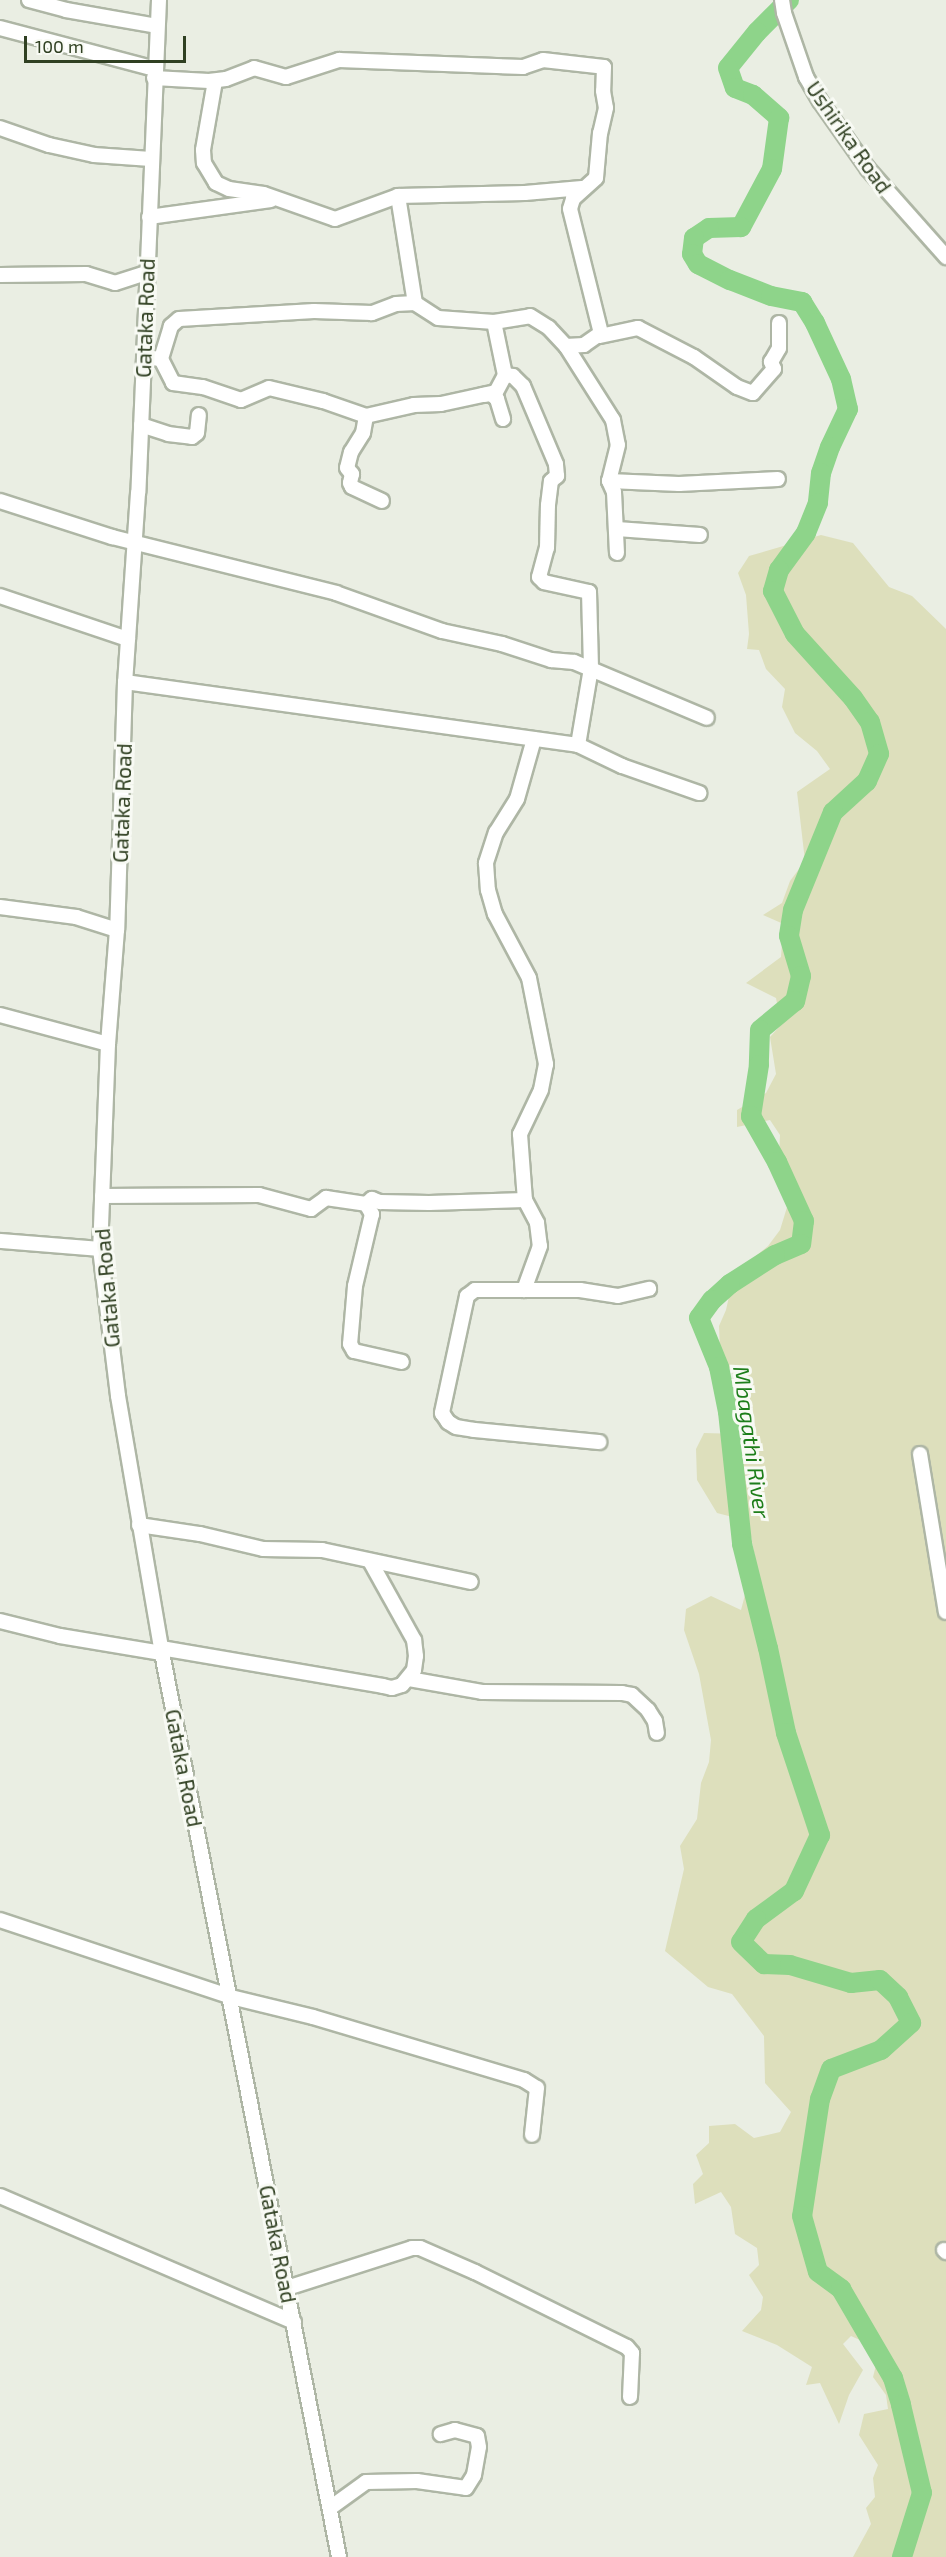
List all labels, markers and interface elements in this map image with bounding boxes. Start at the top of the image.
scale bar [27,24,189,62]
text: 100 m [35,35,84,57]
street label: Ushirika Road [801,76,897,198]
street label: Gataka Road [130,258,160,378]
street label: Gataka Road [107,743,137,863]
street label: Gataka Road [89,1227,125,1349]
water label: Mbagathi River [728,1364,776,1520]
street label: Gataka Road [160,1707,208,1829]
street label: Gataka Road [254,2183,302,2305]

